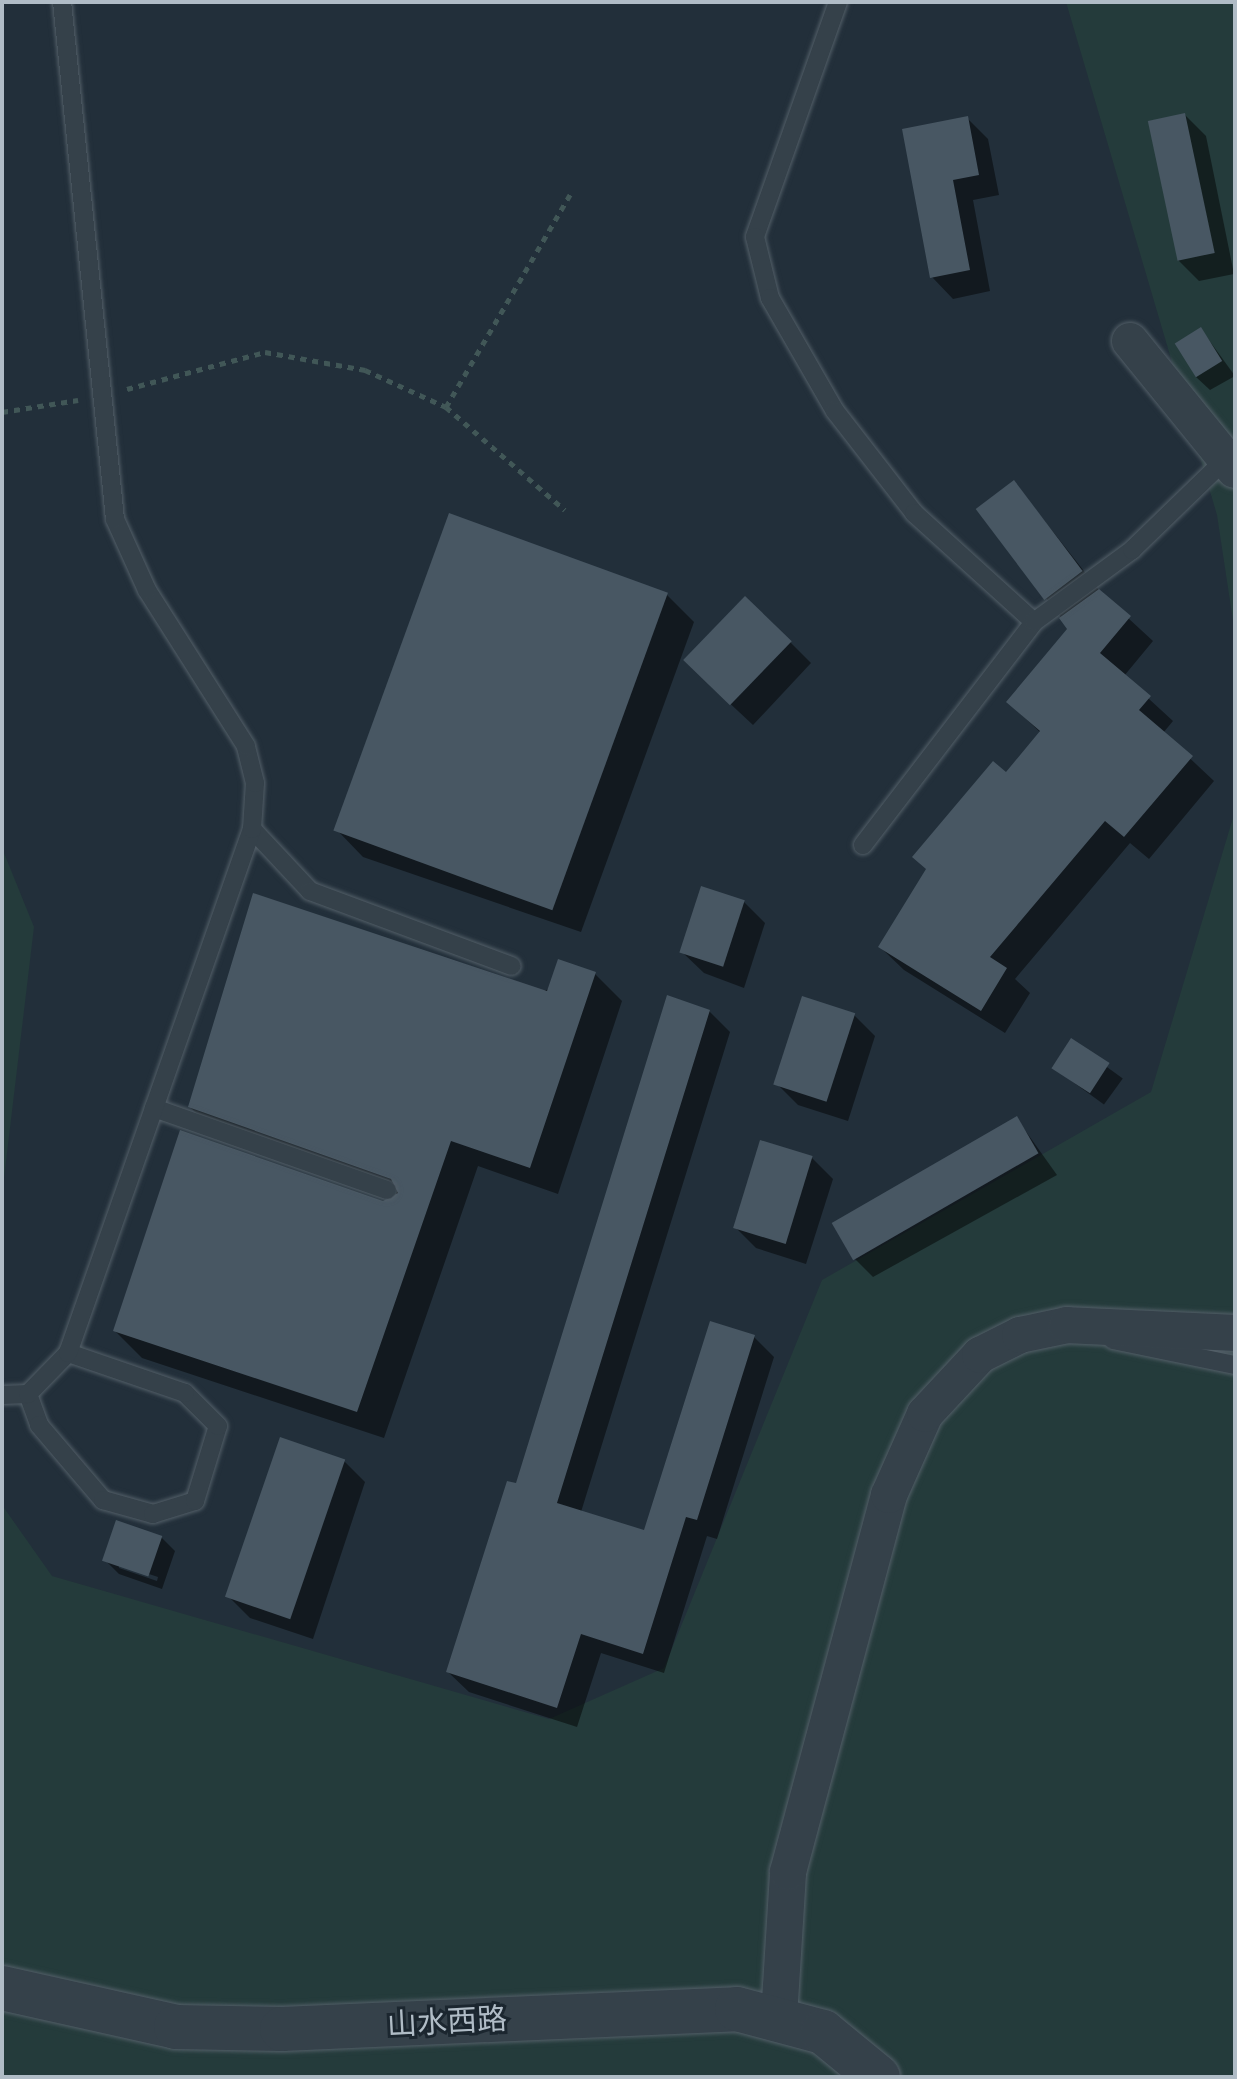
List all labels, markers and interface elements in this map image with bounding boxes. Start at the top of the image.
street label: 山水西路 [386,2001,508,2043]

